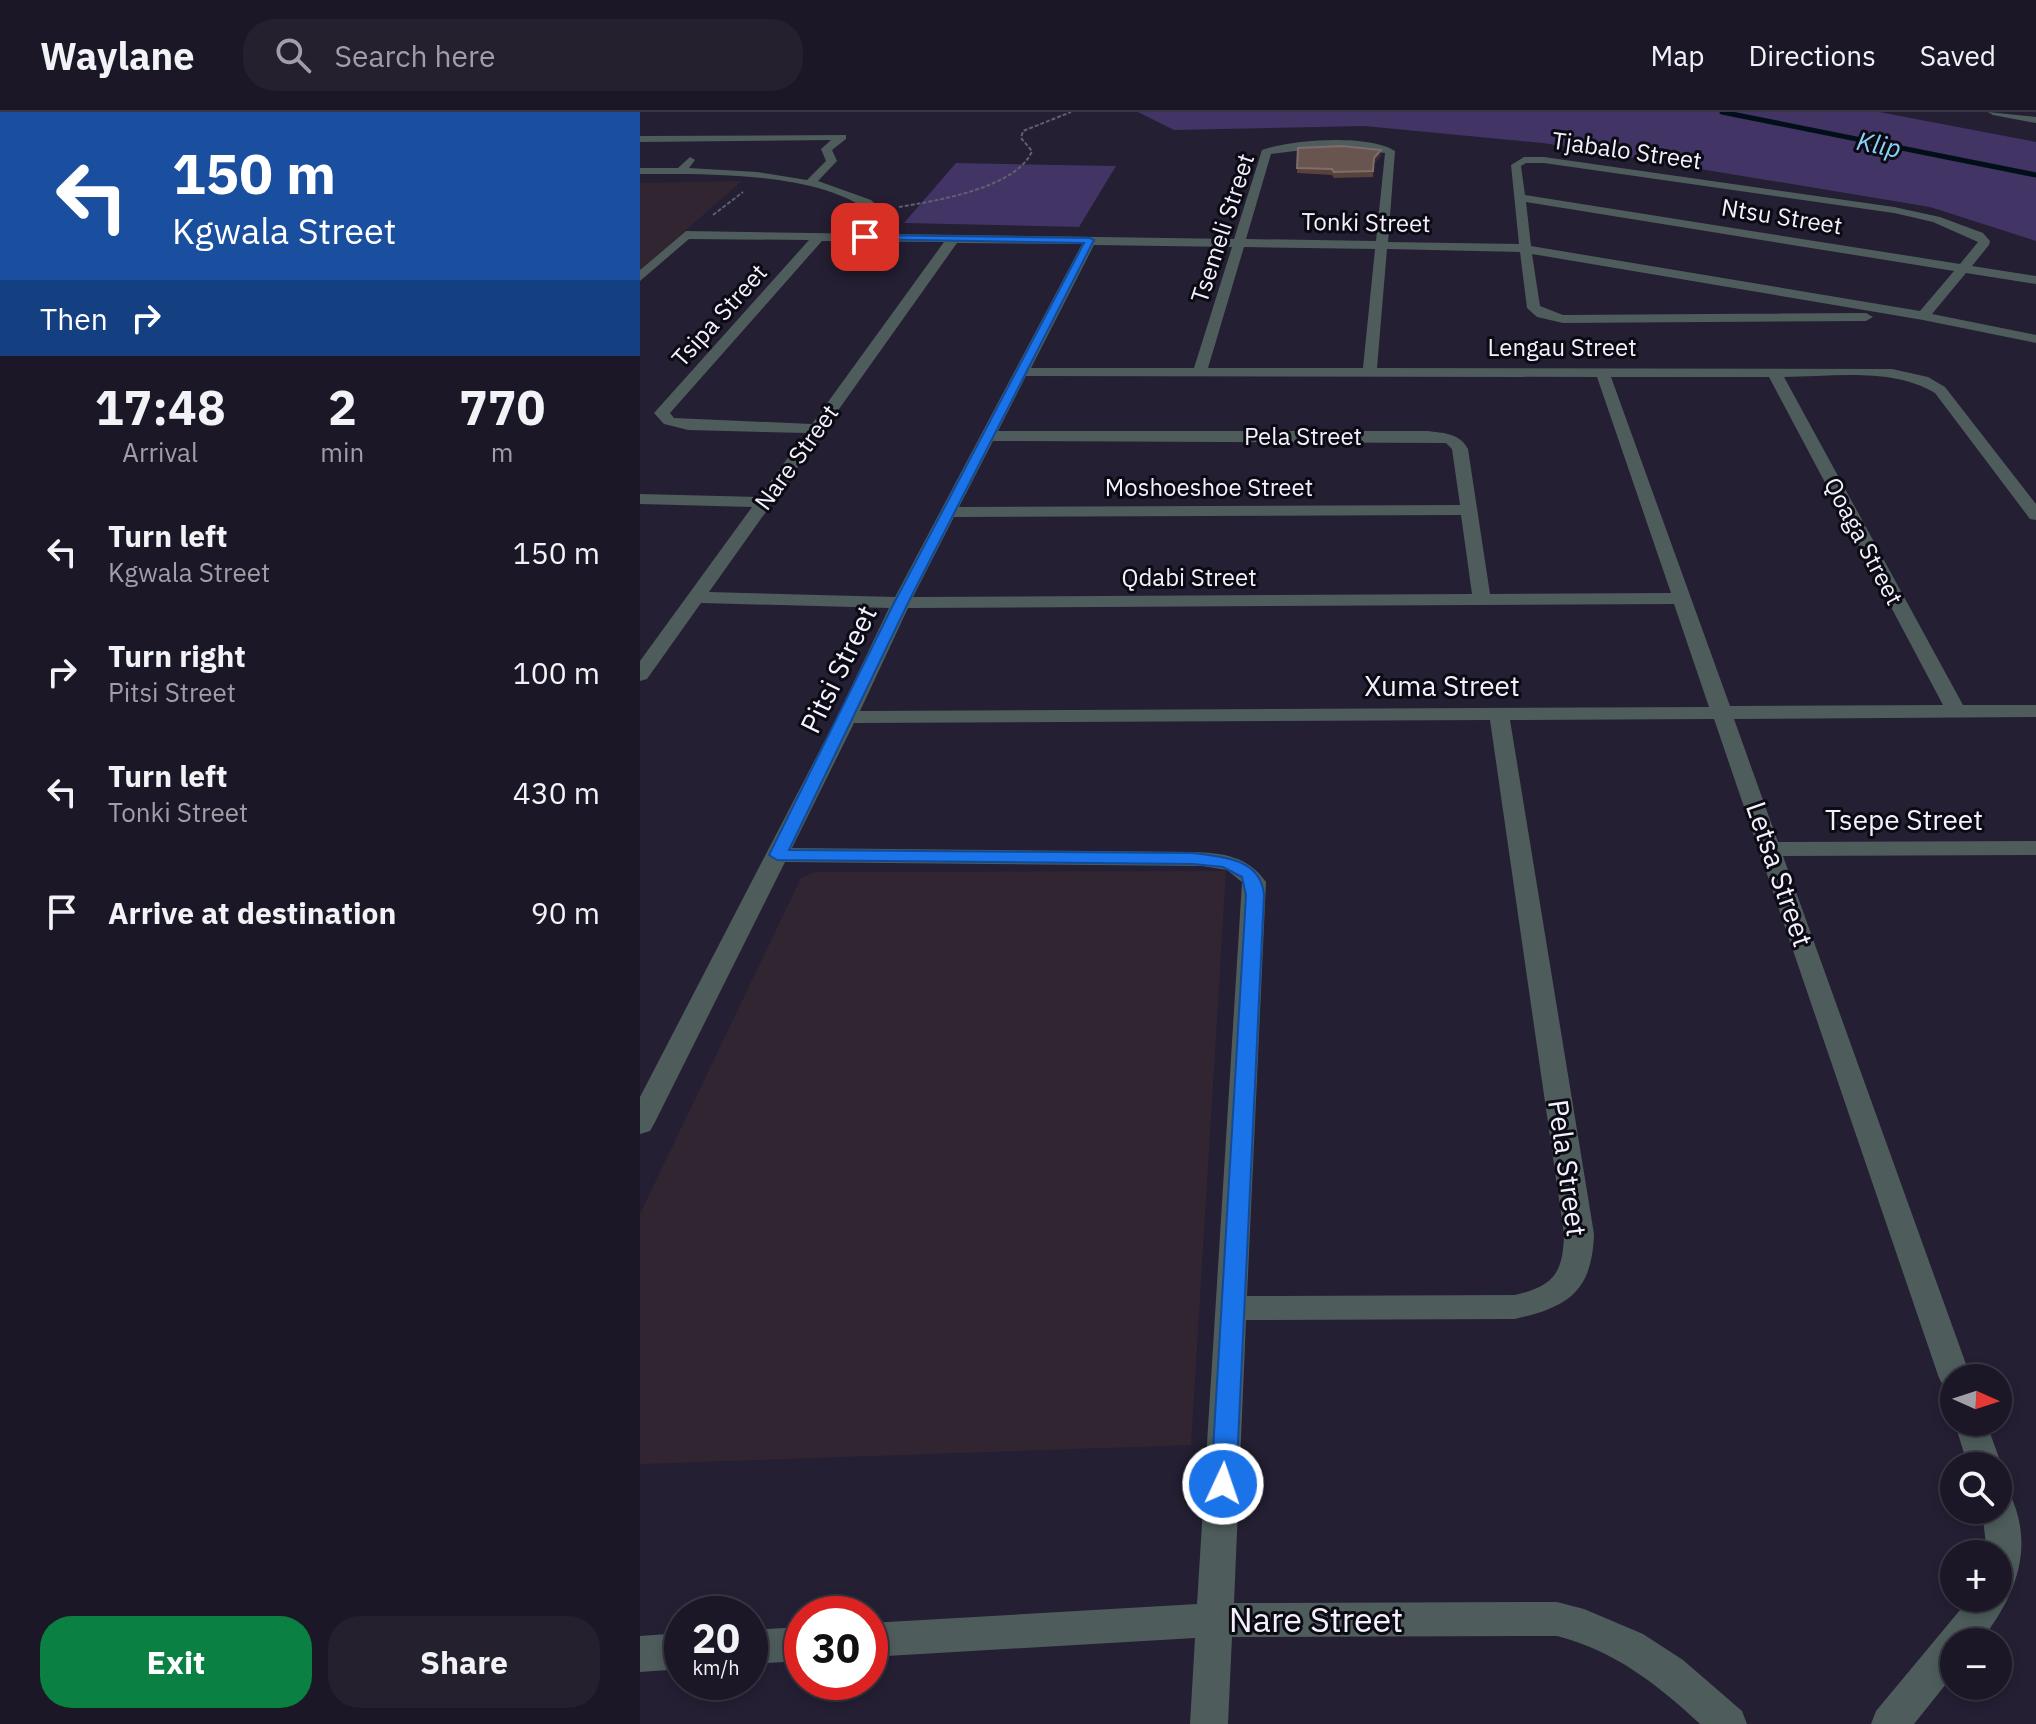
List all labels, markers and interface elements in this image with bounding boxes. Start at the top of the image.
search box [243,19,803,91]
text: Waylane [40,31,195,80]
icon: search [271,33,315,77]
text: Search here [335,36,495,75]
text: Map [1650,37,1704,74]
text: Directions [1748,37,1876,74]
text: Saved [1920,37,1996,74]
water label: Klip [1854,123,1904,165]
street label: Tjabalo Street [1550,124,1704,176]
text: 150 m [172,137,336,209]
icon: left [40,144,144,248]
street label: Tsemeli Street [1183,149,1261,307]
street label: Ntsu Street [1719,191,1845,241]
pin [831,203,899,271]
street label: Tonki Street [1301,205,1431,239]
text: Kgwala Street [172,207,396,254]
icon: arrive [843,215,887,259]
street label: Tsipa Street [664,257,774,373]
icon: right [124,296,168,340]
text: Then [40,299,108,338]
street label: Lengau Street [1487,331,1637,363]
text: 17:48 [95,376,226,438]
text: 2 [328,376,357,438]
text: 770 [459,376,545,438]
street label: Nare Street [747,398,845,516]
street label: Pela Street [1244,420,1362,452]
text: Arrival [122,435,198,469]
text: min [320,435,364,469]
text: m [491,435,513,469]
street label: Moshoeshoe Street [1105,471,1313,503]
street label: Qoaga Street [1817,472,1911,610]
text: Turn left [108,516,227,555]
icon: left [40,530,84,574]
text: 150 m [513,533,600,572]
text: Kgwala Street [108,555,270,589]
street label: Qdabi Street [1121,561,1257,593]
street label: Pitsi Street [791,599,885,739]
text: Turn right [108,636,246,675]
icon: right [40,650,84,694]
text: 100 m [513,653,600,692]
street label: Xuma Street [1364,667,1520,704]
text: Pitsi Street [108,675,236,709]
text: Turn left [108,756,227,795]
icon: left [40,770,84,814]
text: 430 m [513,773,600,812]
text: Tonki Street [108,795,248,829]
street label: Letsa Street [1738,797,1822,951]
street label: Tsepe Street [1825,801,1983,838]
icon: arrive [40,890,84,934]
text: Arrive at destination [108,893,396,932]
text: 90 m [531,893,600,932]
street label: Pela Street [1540,1097,1596,1239]
north arrow [1940,1364,2012,1436]
map controls [1940,1364,2012,1700]
position arrow [1181,1442,1265,1526]
button: search [1940,1452,2012,1524]
button: + [1940,1540,2012,1612]
speed limit sign: 30 [784,1596,888,1700]
street label: Nare Street [1229,1597,1403,1641]
text: 20 [692,1612,740,1664]
button: Exit [40,1616,312,1708]
button: Share [328,1616,600,1708]
button: − [1940,1628,2012,1700]
text: km/h [692,1654,740,1681]

